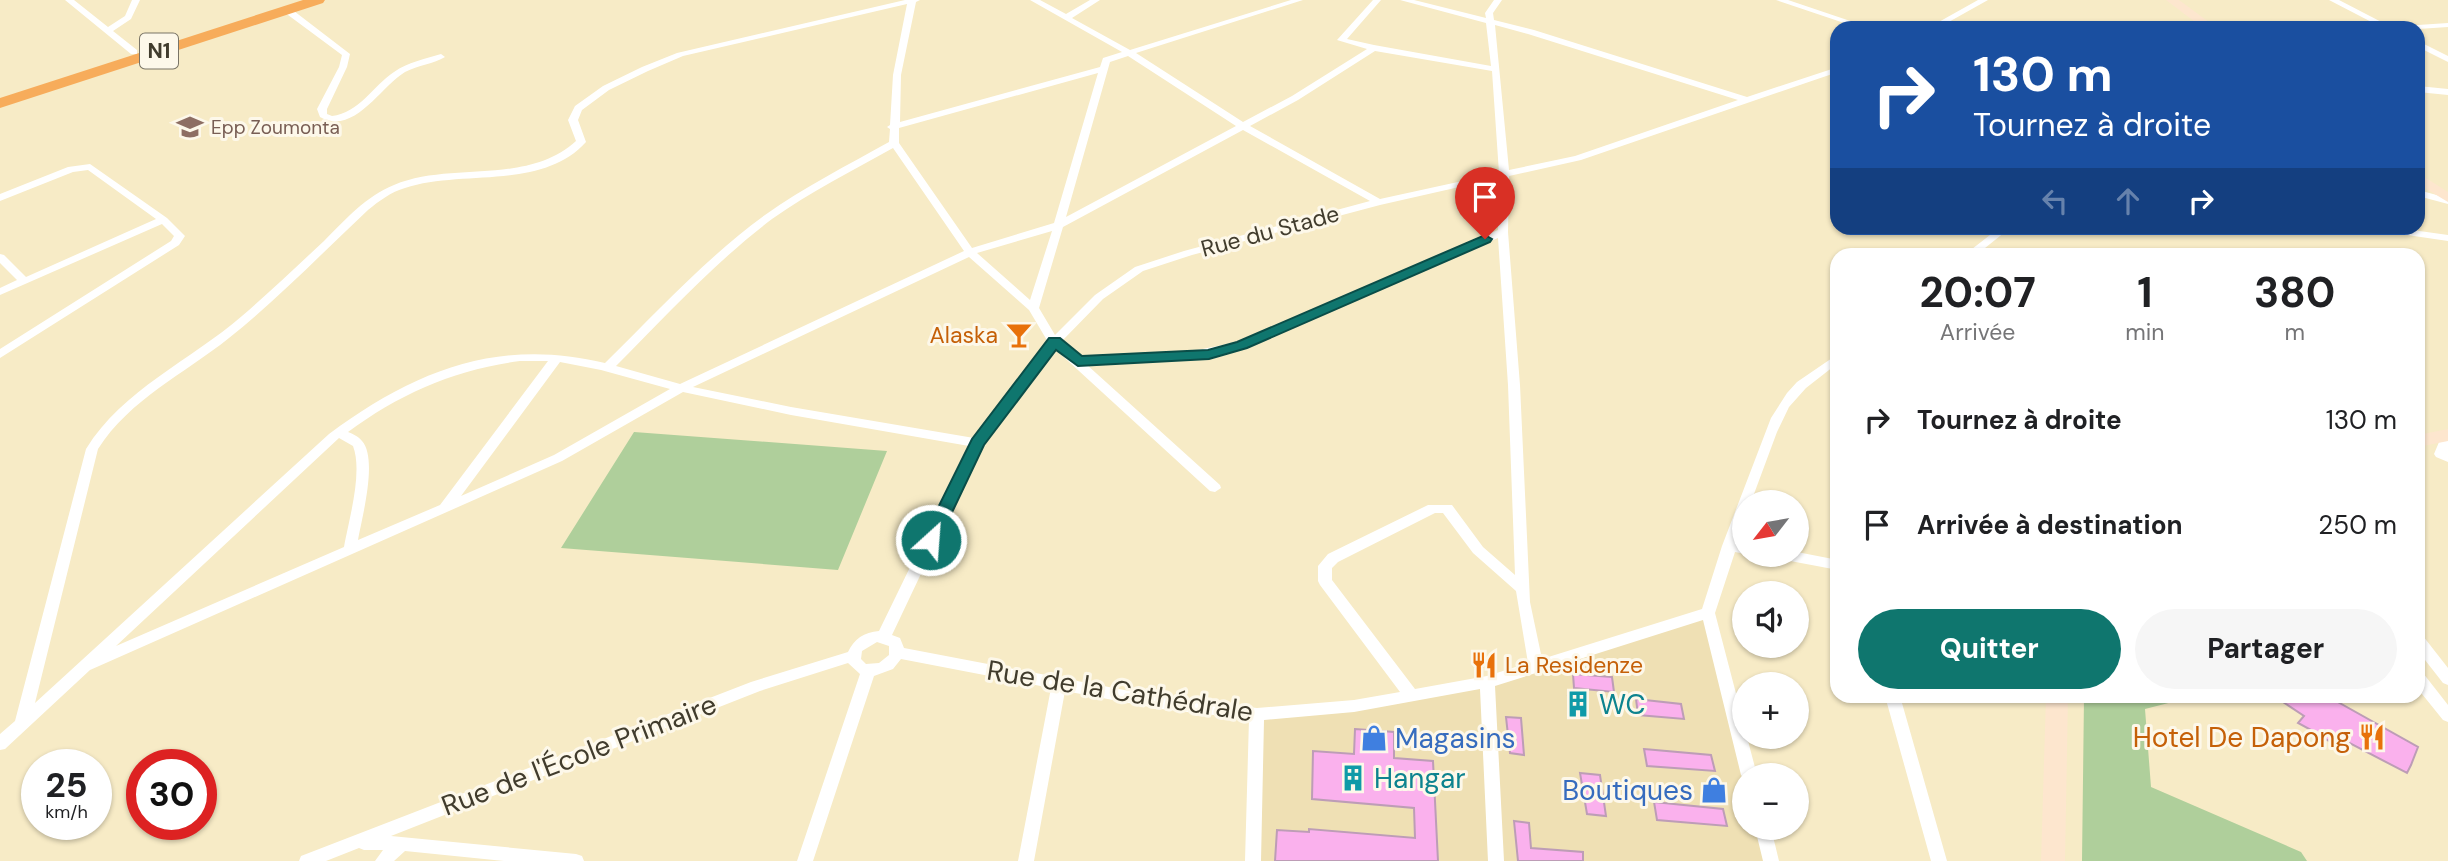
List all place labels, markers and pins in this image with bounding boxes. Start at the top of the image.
school or university icon: Epp Zoumonta [175,112,205,142]
place label: Epp Zoumonta [211,115,340,140]
pin [1455,167,1515,239]
place label: Alaska [930,320,998,350]
bar icon: Alaska [1004,320,1034,350]
restaurant icon: La Residenze [1469,650,1499,680]
place label: La Residenze [1505,650,1643,680]
place label: WC [1599,686,1645,723]
building icon: WC [1563,689,1593,719]
place label: Hotel De Dapong [2133,719,2351,756]
place label: Magasins [1395,720,1516,757]
restaurant icon: Hotel De Dapong [2357,722,2387,752]
shop icon: Magasins [1359,723,1389,753]
place label: Hangar [1374,760,1466,797]
building icon: Hangar [1338,763,1368,793]
place label: Boutiques [1562,772,1693,809]
shop icon: Boutiques [1699,775,1729,805]

